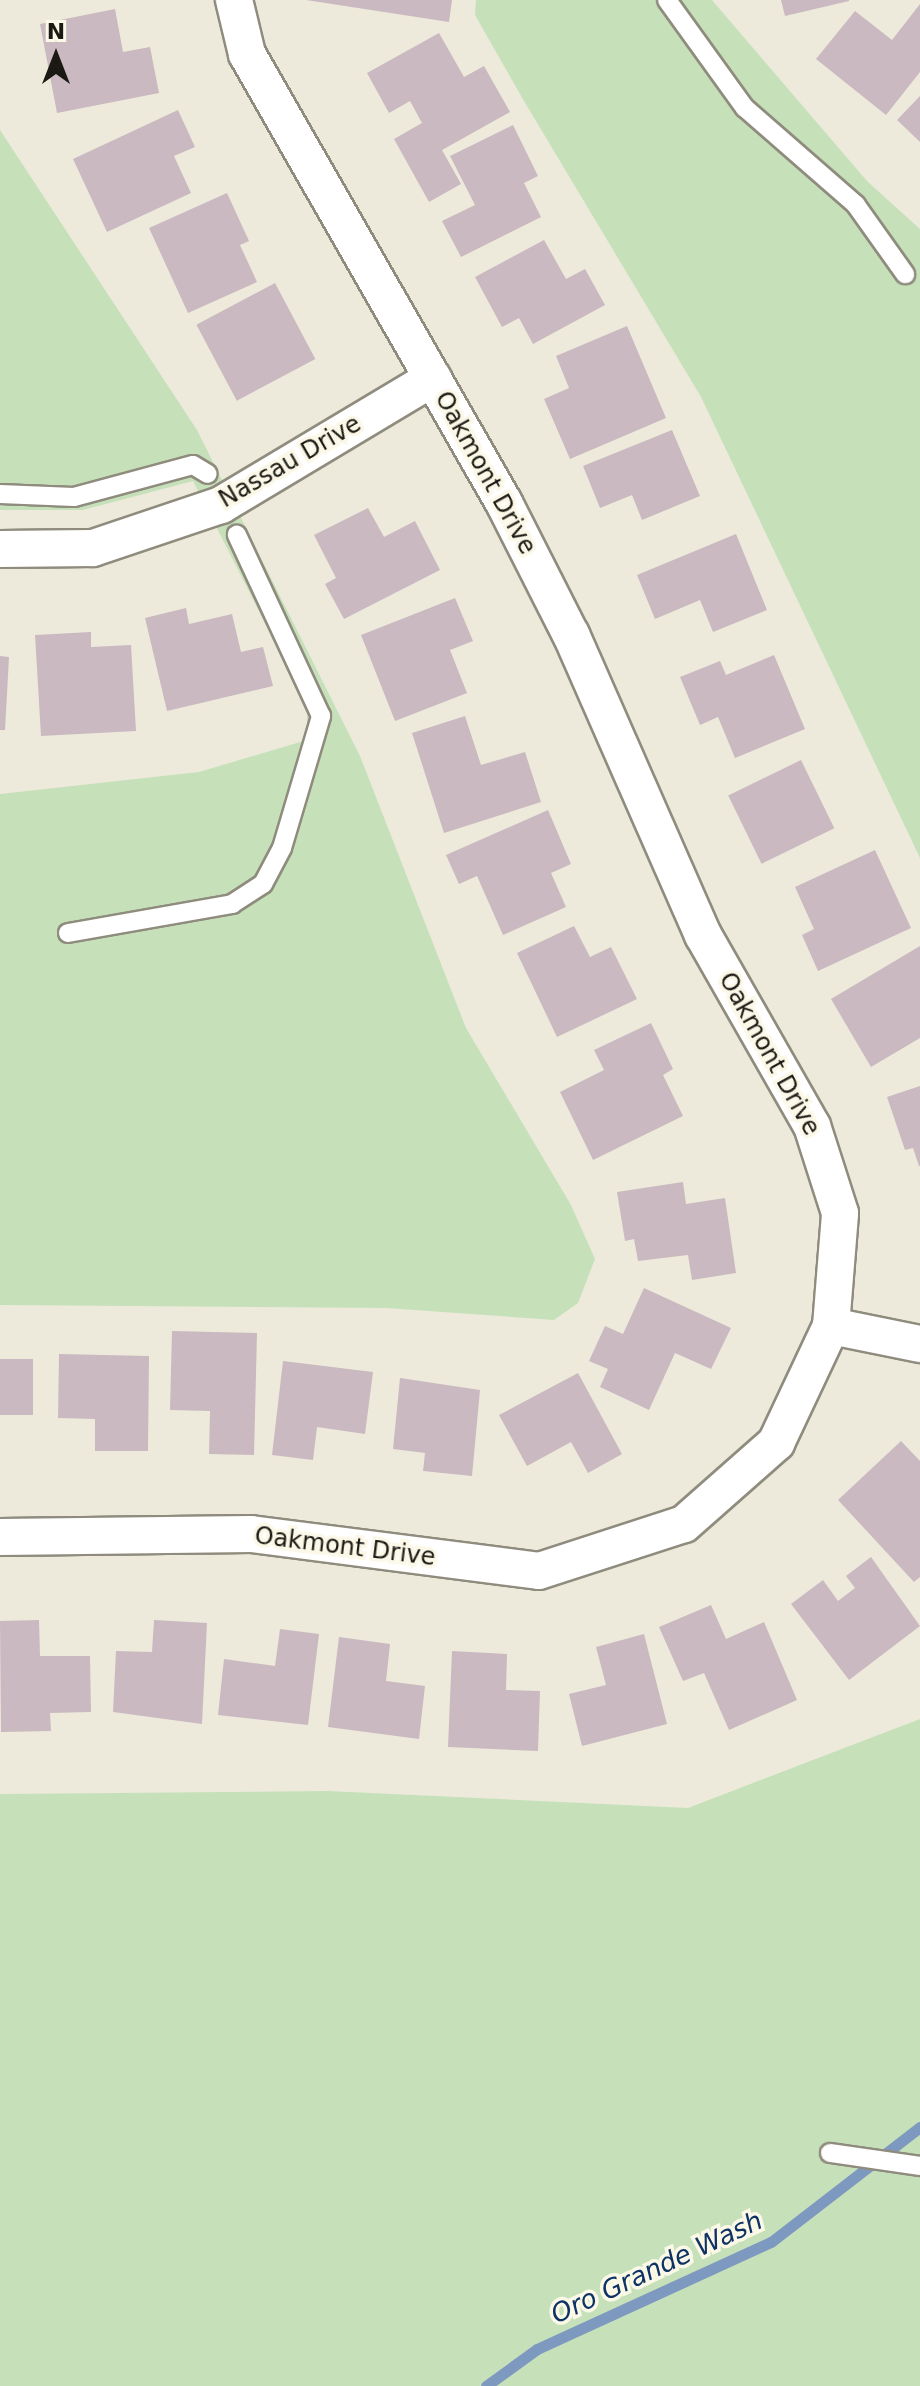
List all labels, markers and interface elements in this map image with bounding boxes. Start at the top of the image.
north arrow [16,16,96,96]
text: N [47,19,65,44]
street label: Oakmont Drive [428,387,542,559]
street label: Nassau Drive [214,410,366,514]
street label: Oakmont Drive [712,968,826,1140]
street label: Oakmont Drive [253,1522,437,1572]
water label: Oro Grande Wash [546,2205,768,2331]

